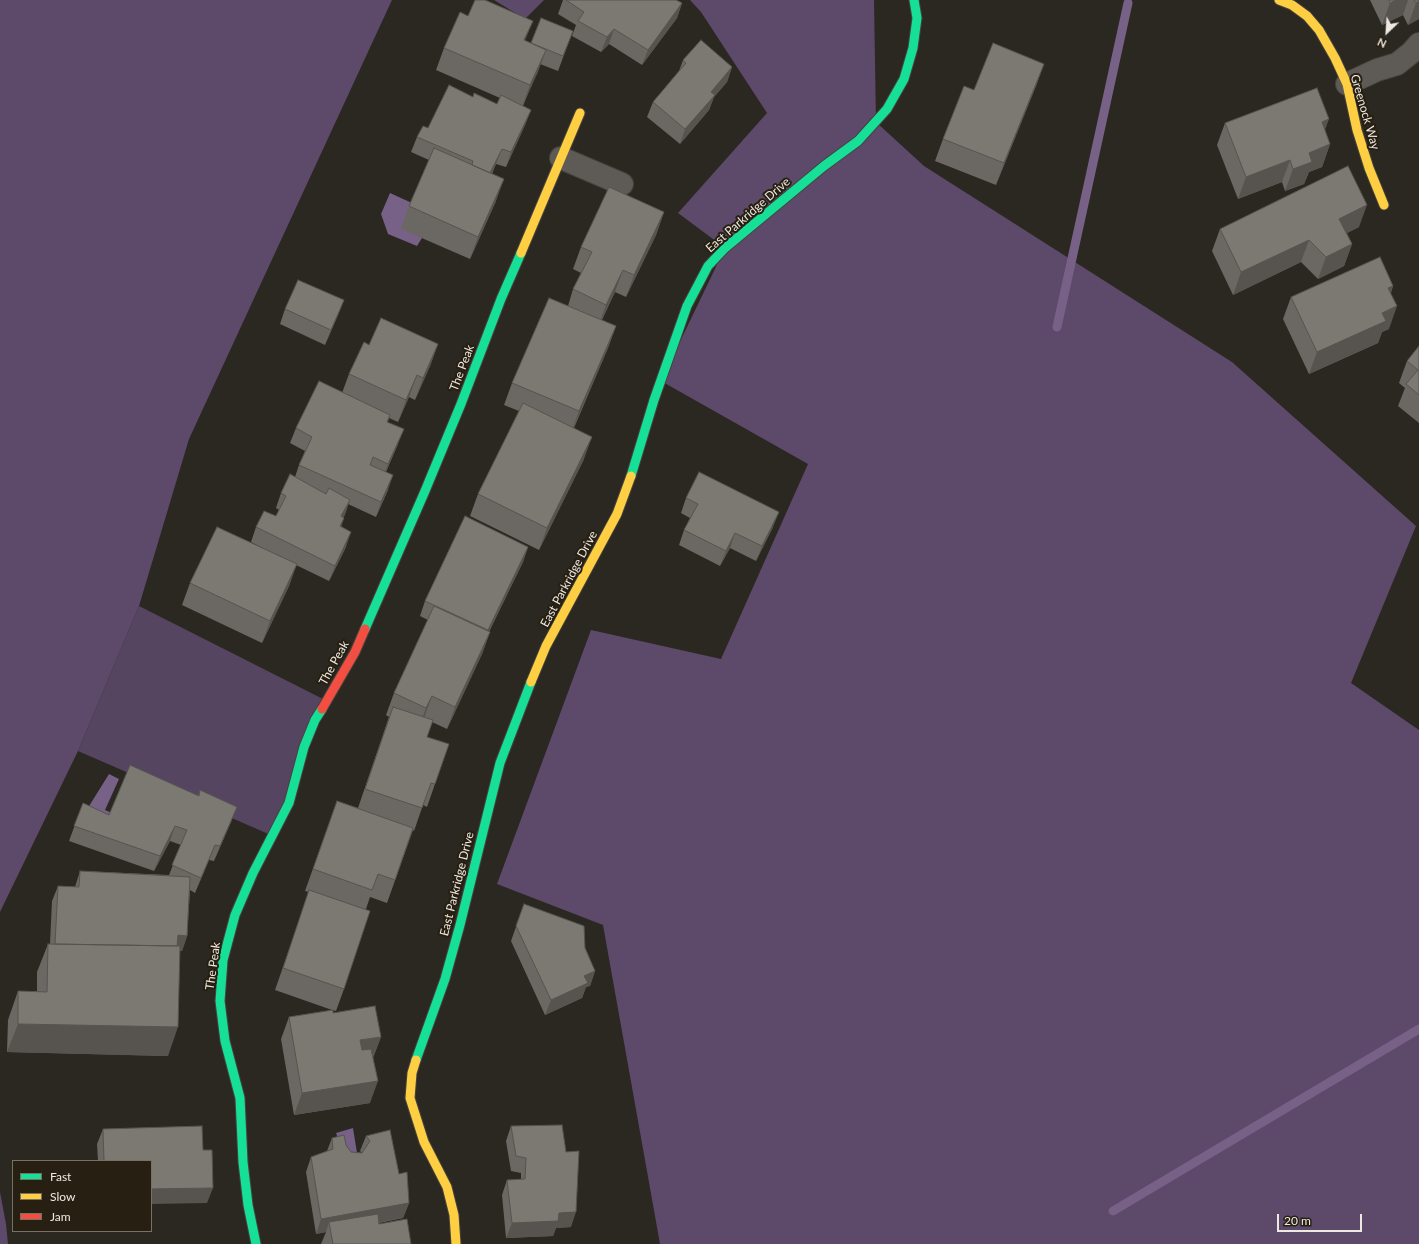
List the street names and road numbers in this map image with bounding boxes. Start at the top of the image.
street label: Greenock Way [1347,73,1383,151]
street label: East Parkridge Drive [703,174,793,256]
street label: The Peak [447,343,477,393]
street label: East Parkridge Drive [538,528,600,630]
street label: The Peak [316,638,352,688]
street label: East Parkridge Drive [437,830,477,938]
street label: The Peak [203,941,223,991]

